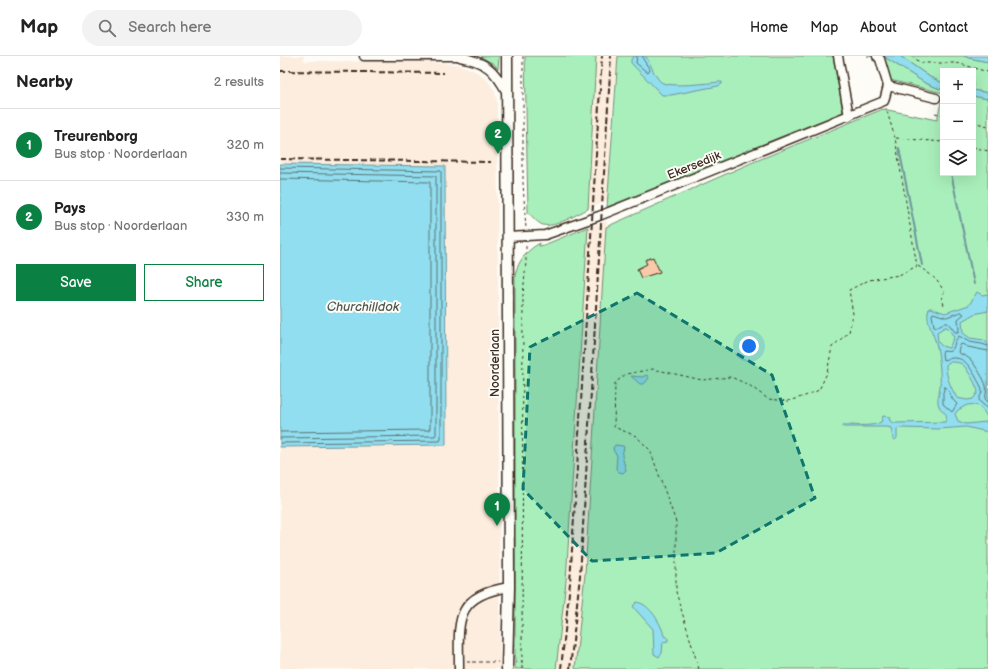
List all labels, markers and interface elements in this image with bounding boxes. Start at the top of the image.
search box [82,10,362,46]
text: Map [20,16,58,39]
icon: search [96,17,118,39]
text: Search here [128,18,211,37]
text: Home [750,19,788,36]
text: Map [810,19,838,36]
text: About [860,19,897,36]
text: Contact [919,19,968,36]
map controls [940,68,976,176]
button: + [940,68,976,104]
text: Nearby [16,72,73,92]
text: 2 results [214,74,264,90]
button: − [940,104,976,140]
pin: 2 [485,121,511,154]
text: Treurenborg [54,127,138,146]
text: 1 [26,137,32,153]
text: 320 m [226,137,264,153]
button: layers [940,140,976,176]
text: Bus stop · Noorderlaan [54,146,187,162]
street label: Ekersedijk [665,148,723,183]
text: Pays [54,199,86,218]
text: 2 [25,209,33,225]
text: 330 m [226,209,264,225]
text: Bus stop · Noorderlaan [54,218,187,234]
button: Save [16,264,136,301]
button: Share [144,264,264,301]
water label: Churchilldok [327,299,400,315]
street label: Noorderlaan [488,329,503,397]
your location [739,336,759,356]
pin: 1 [484,493,510,526]

